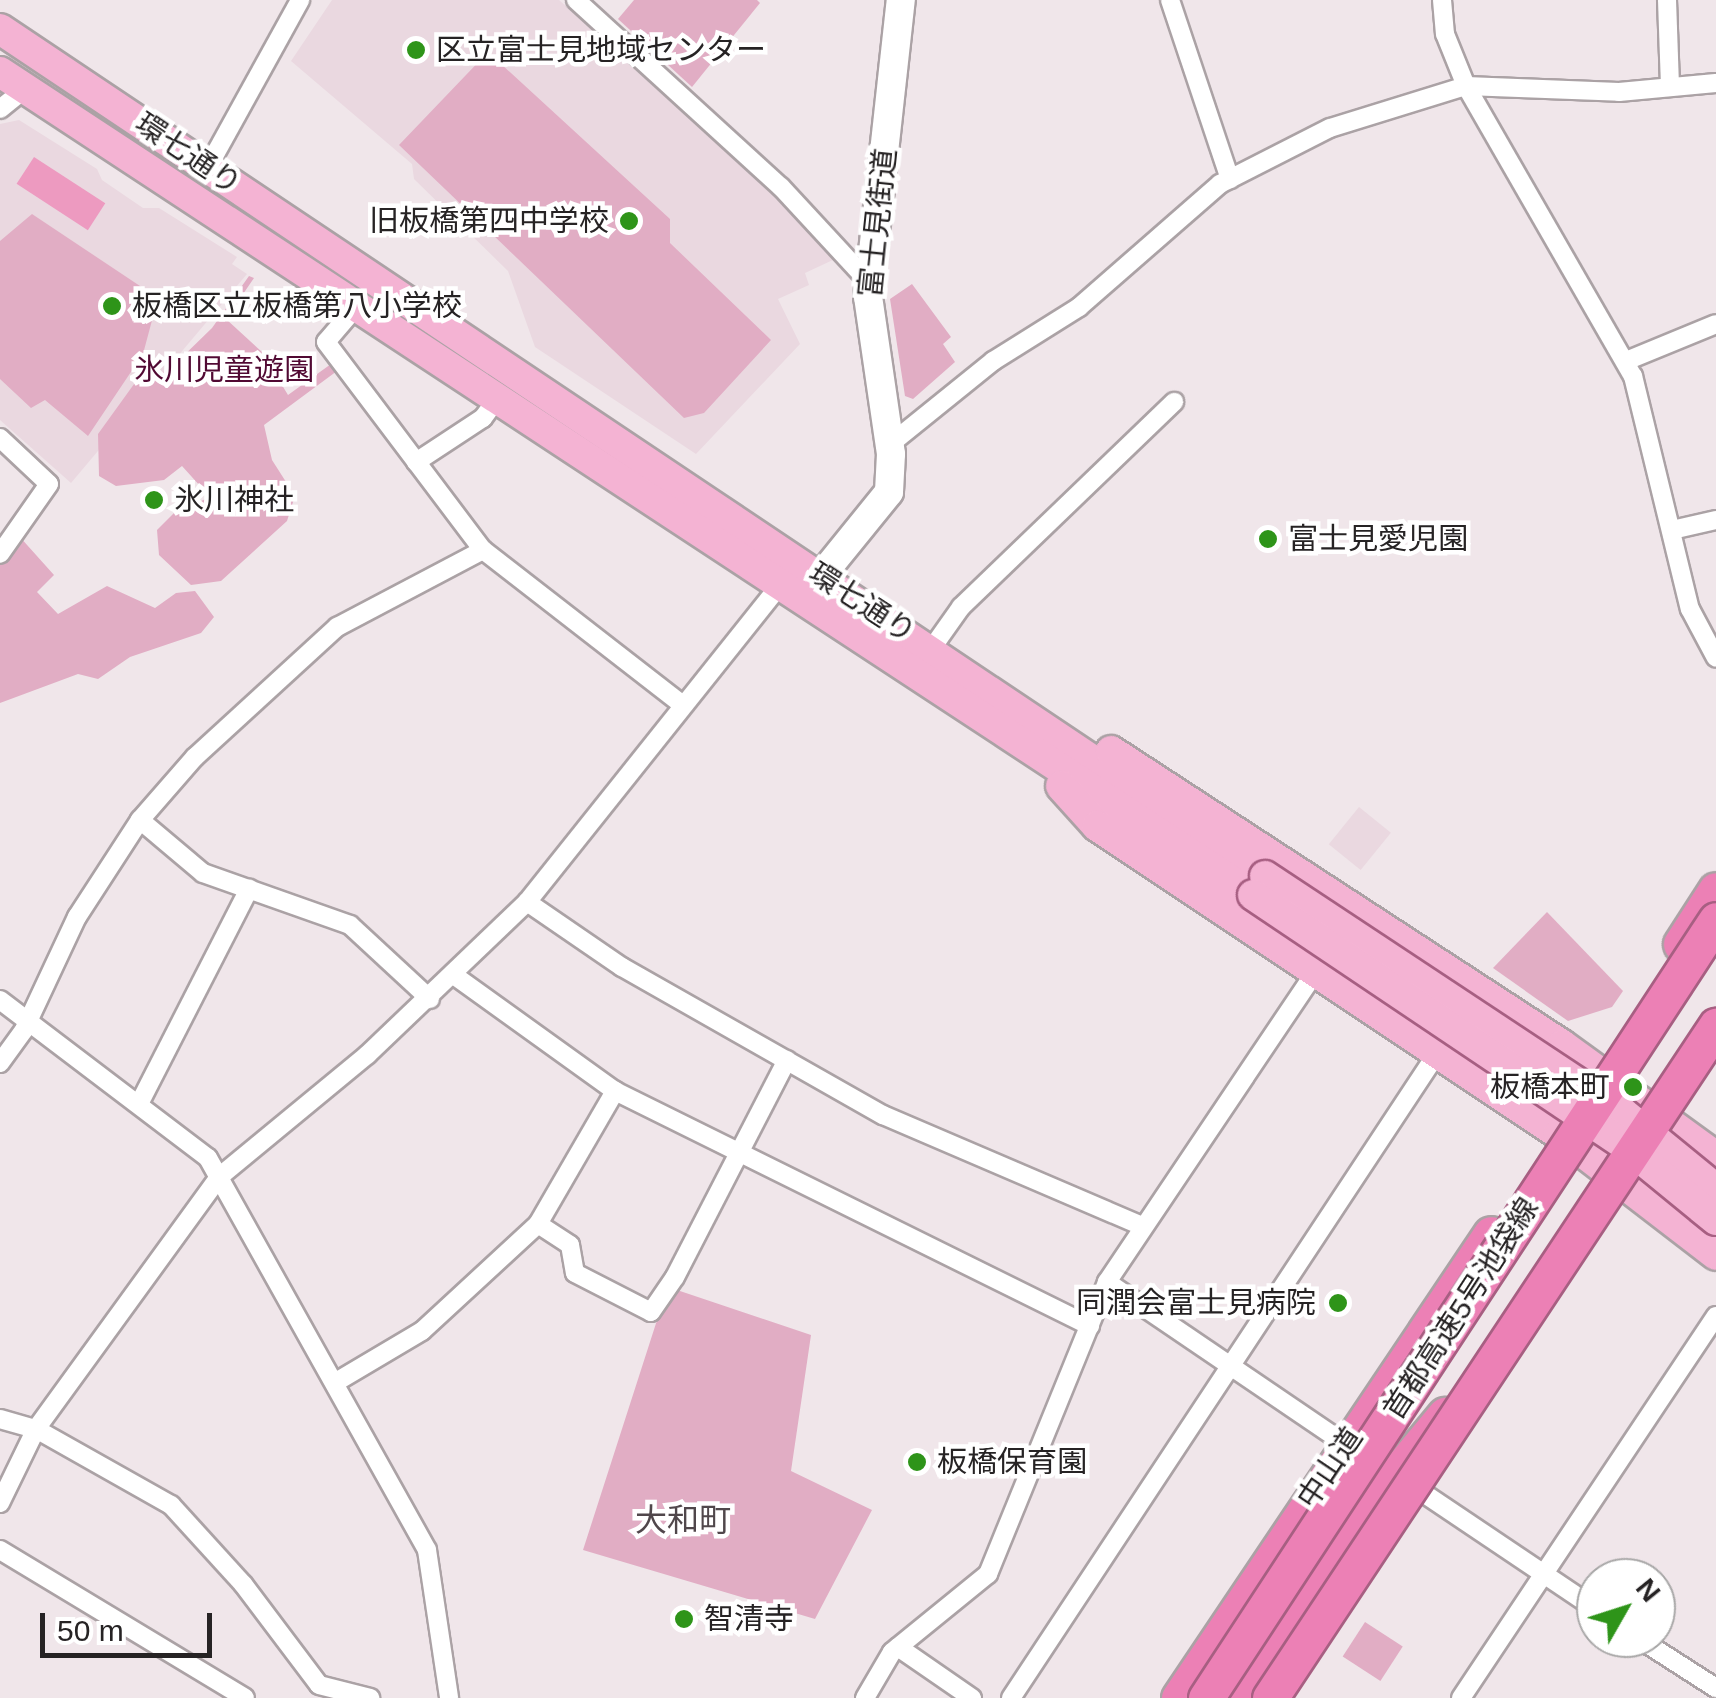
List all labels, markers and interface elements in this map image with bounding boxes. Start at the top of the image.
place label: 区立富士見地域センター [436,32,766,68]
marker: 区立富士見地域センター [405,39,427,61]
street label: 環七通り [128,106,248,202]
street label: 富士見街道 [852,147,904,299]
place label: 旧板橋第四中学校 [369,203,609,239]
marker: 旧板橋第四中学校 [618,210,640,232]
place label: 板橋区立板橋第八小学校 [132,288,462,324]
marker: 板橋区立板橋第八小学校 [101,295,123,317]
park label: 氷川児童遊園 [134,352,314,388]
place label: 氷川神社 [174,482,294,518]
marker: 氷川神社 [143,489,165,511]
place label: 富士見愛児園 [1288,521,1468,557]
marker: 富士見愛児園 [1257,528,1279,550]
street label: 環七通り [802,555,922,651]
place label: 板橋本町 [1490,1069,1610,1105]
marker: 板橋本町 [1620,1074,1646,1100]
street label: 首都高速5号池袋線 [1376,1192,1546,1426]
place label: 同潤会富士見病院 [1076,1285,1316,1321]
marker: 同潤会富士見病院 [1325,1290,1351,1316]
street label: 中山道 [1290,1421,1370,1515]
place label: 板橋保育園 [937,1444,1087,1480]
marker: 板橋保育園 [906,1451,928,1473]
district label: 大和町 [635,1501,731,1539]
north arrow [1576,1558,1676,1658]
text: N [1630,1572,1667,1608]
scale bar [45,1593,218,1655]
place label: 智清寺 [704,1601,794,1637]
marker: 智清寺 [673,1608,695,1630]
text: 50 m [57,1614,124,1647]

